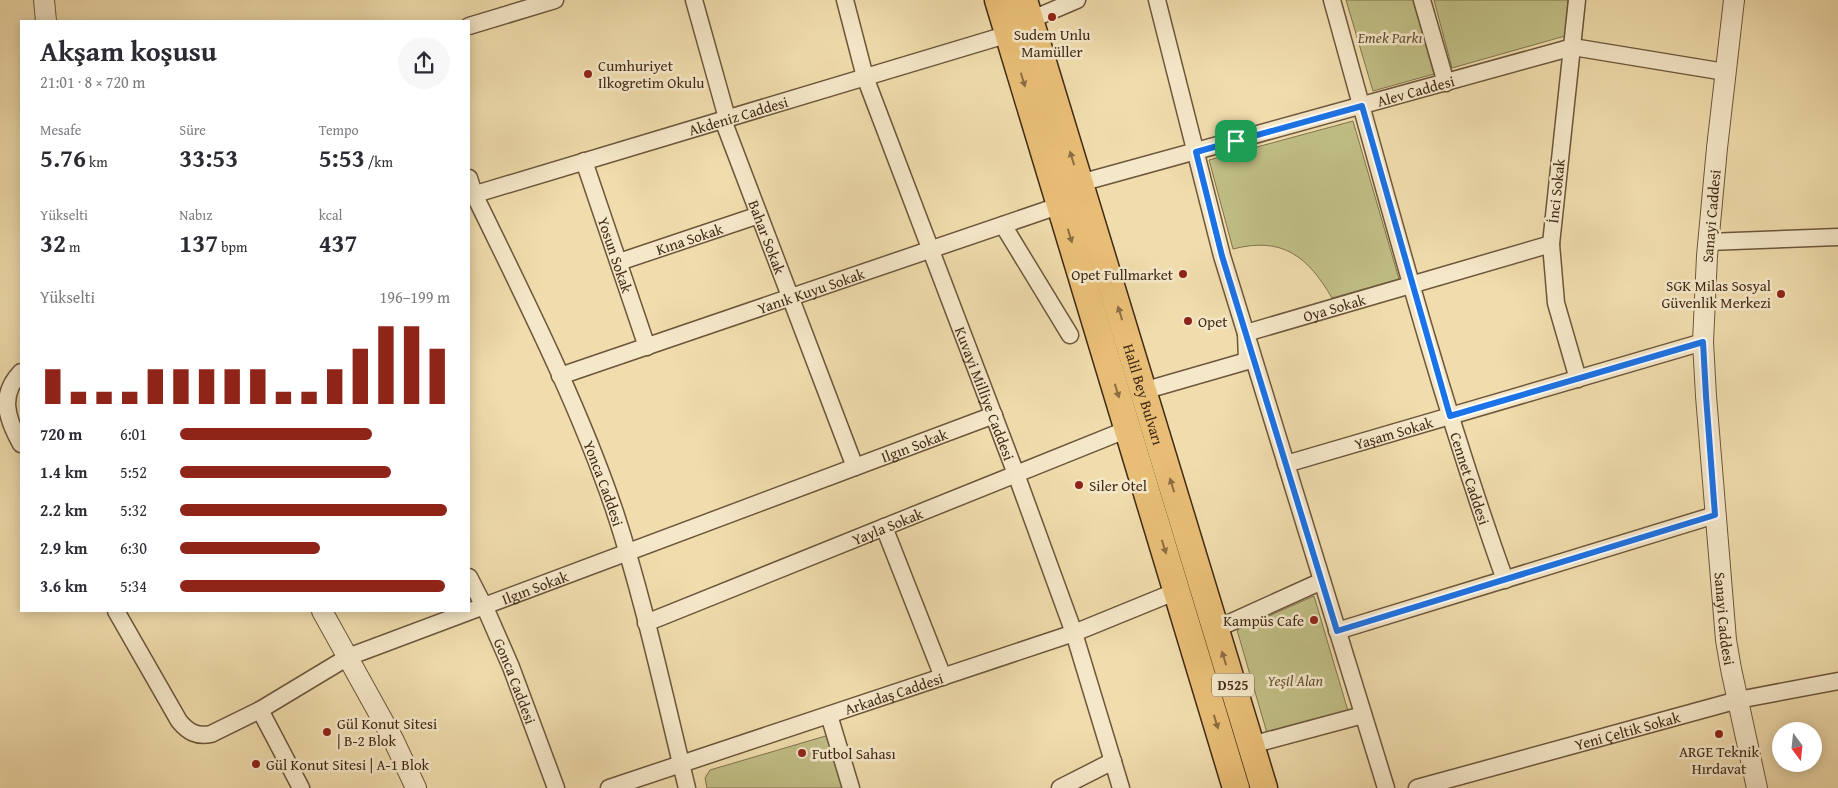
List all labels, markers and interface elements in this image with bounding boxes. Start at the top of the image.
marker: Sudem Unlu Mamüller [1046,11,1058,23]
place label: Sudem Unlu Mamüller [1014,24,1091,62]
park label: Emek Parkı [1357,27,1422,48]
text: Akşam koşusu [40,30,217,71]
button: share [398,37,450,89]
place label: Cumhuriyet Ilkogretim Okulu [598,55,705,93]
marker: Cumhuriyet Ilkogretim Okulu [582,68,594,80]
text: 21:01 · 8 × 720 m [40,70,145,94]
street label: Alev Caddesi [1374,70,1457,111]
one-way arrow [1019,73,1027,88]
street label: Akdeniz Caddesi [686,90,790,140]
text: Mesafe [40,120,81,140]
text: Süre [179,120,206,140]
text: Tempo [319,120,359,140]
pin [1215,120,1257,162]
icon: arrive [1222,127,1250,155]
text: 5.76 [40,140,86,176]
text: 33:53 [179,140,238,176]
text: 5:53 [319,140,365,176]
one-way arrow [1068,150,1076,165]
text: km [86,152,108,172]
text: /km [365,152,393,172]
street label: İnci Sokak [1542,157,1570,224]
street label: Sanayi Caddesi [1696,169,1726,263]
street label: Bahar Sokak [744,197,791,277]
text: Yükselti [40,205,88,225]
text: Nabız [179,205,212,225]
text: kcal [319,205,343,225]
street label: Yosun Sokak [593,214,638,296]
street label: Kına Sokak [653,217,726,259]
text: 32 [40,225,66,261]
text: 137 [179,225,218,261]
text: 437 [319,225,358,261]
one-way arrow [1067,228,1075,243]
text: m [66,237,80,257]
text: bpm [218,237,248,257]
street label: Yanık Kuyu Sokak [754,262,868,318]
place label: Opet Fullmarket [1071,264,1174,285]
marker: Opet Fullmarket [1177,268,1189,280]
place label: SGK Milas Sosyal Güvenlik Merkezi [1661,275,1771,313]
text: Yükselti [40,285,95,309]
text: 196–199 m [380,285,450,309]
street label: Oya Sokak [1300,288,1368,326]
marker: SGK Milas Sosyal Güvenlik Merkezi [1775,288,1787,300]
one-way arrow [1115,306,1123,321]
place label: Opet [1198,311,1228,332]
marker: Opet [1182,315,1194,327]
street label: Kuvayi Milliye Caddesi [950,323,1020,463]
street label: Halil Bey Bulvarı [1119,341,1169,447]
one-way arrow [1113,384,1121,399]
street label: Yaşam Sokak [1352,411,1436,454]
text: 720 m [40,422,82,446]
text: 6:01 [120,422,147,446]
street label: Ilgın Sokak [878,423,951,467]
street label: Cennet Caddesi [1446,429,1495,527]
street label: Yonca Caddesi [579,437,629,529]
text: 1.4 km [40,460,87,484]
text: 5:52 [120,460,147,484]
place label: Siler Otel [1089,475,1147,496]
one-way arrow [1168,478,1176,493]
marker: Siler Otel [1073,479,1085,491]
text: 2.2 km [40,498,87,522]
text: 5:32 [120,498,147,522]
street label: Yayla Sokak [849,502,926,550]
text: 2.9 km [40,536,87,560]
text: 6:30 [120,536,147,560]
one-way arrow [1160,539,1168,554]
street label: Ilgın Sokak [498,565,571,609]
street label: Sanayi Caddesi [1710,571,1741,667]
text: 3.6 km [40,574,87,598]
text: 5:34 [120,574,147,598]
place label: Kampüs Cafe [1223,610,1304,631]
marker: Kampüs Cafe [1308,614,1320,626]
street label: Gonca Caddesi [489,635,542,727]
one-way arrow [1220,650,1228,665]
street label: Arkadaş Caddesi [841,667,946,719]
park label: Yeşil Alan [1267,670,1323,691]
road number: D525 [1212,674,1254,696]
street label: Yeni Çeltik Sokak [1572,706,1683,755]
place label: Gül Konut Sitesi | B-2 Blok [337,713,437,751]
one-way arrow [1213,715,1221,730]
north arrow [1772,722,1822,772]
map controls [1772,722,1822,772]
marker: Gül Konut Sitesi | B-2 Blok [321,726,333,738]
marker: ARGE Teknik Hırdavat [1713,728,1725,740]
place label: ARGE Teknik Hırdavat [1679,741,1759,779]
place label: Futbol Sahası [812,743,896,764]
marker: Futbol Sahası [796,747,808,759]
place label: Gül Konut Sitesi | A-1 Blok [266,754,430,775]
marker: Gül Konut Sitesi | A-1 Blok [250,758,262,770]

